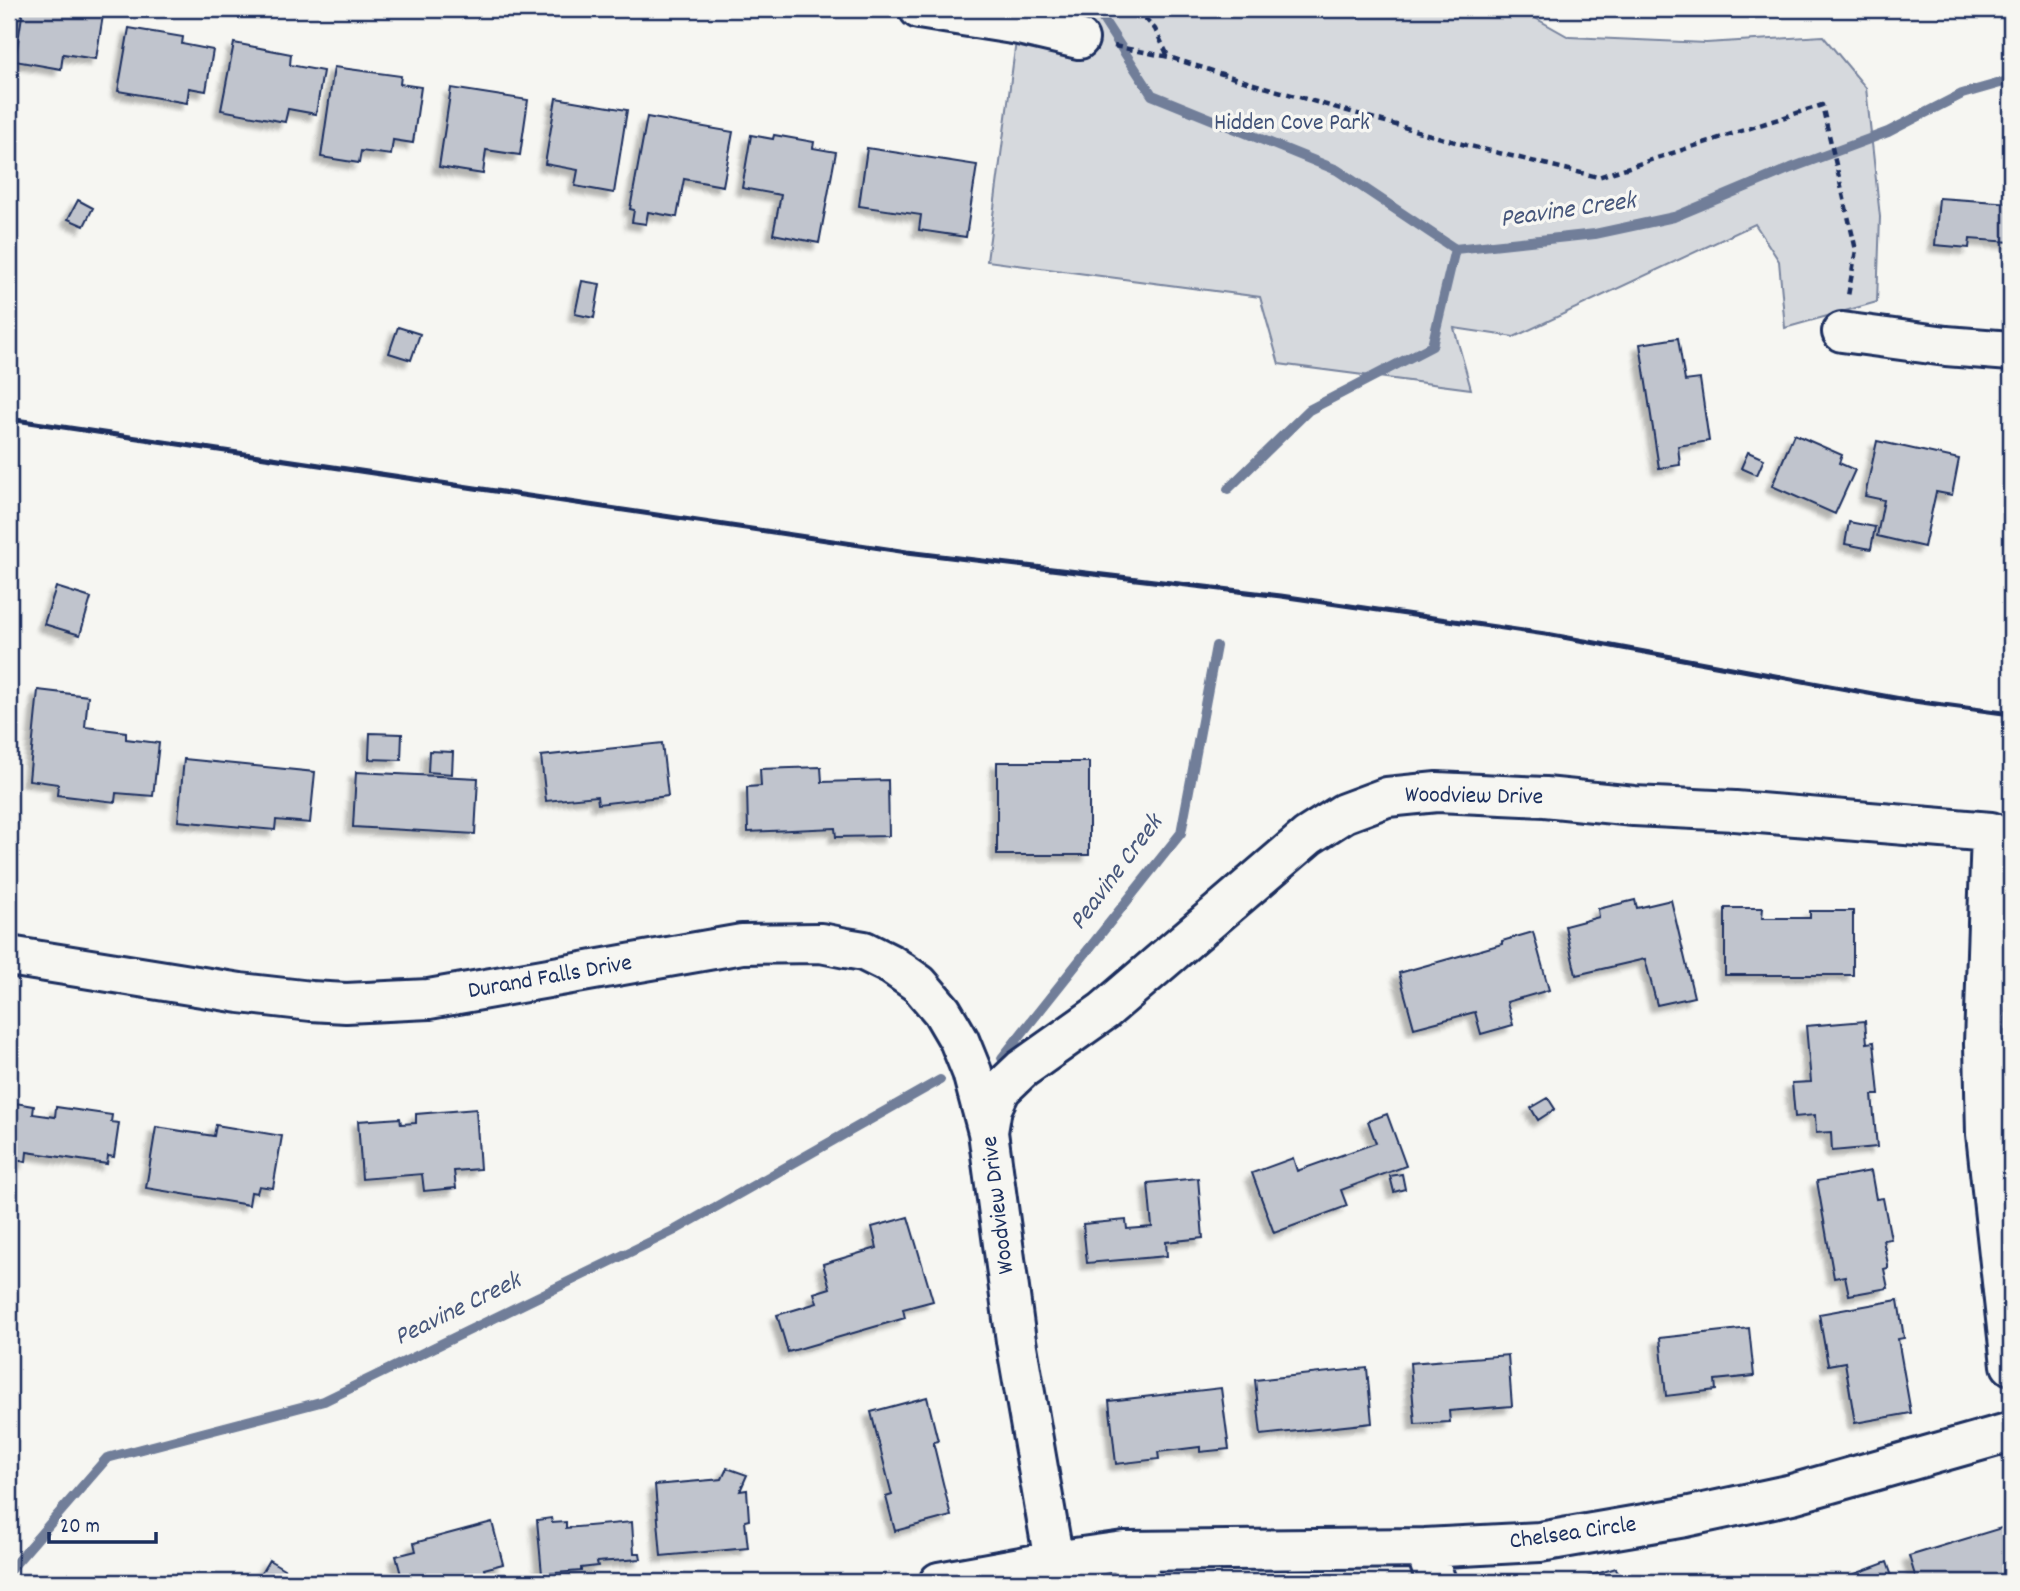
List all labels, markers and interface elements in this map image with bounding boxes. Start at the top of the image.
park label: Hidden Cove Park [1214,107,1370,141]
water label: Peavine Creek [1498,183,1640,239]
street label: Woodview Drive [1404,779,1544,815]
water label: Peavine Creek [1061,806,1174,939]
street label: Durand Falls Drive [465,947,635,1009]
street label: Woodview Drive [974,1134,1024,1276]
water label: Peavine Creek [389,1262,530,1357]
scale bar [49,1500,156,1544]
street label: Chelsea Circle [1507,1508,1639,1560]
text: 20 m [60,1513,100,1543]

